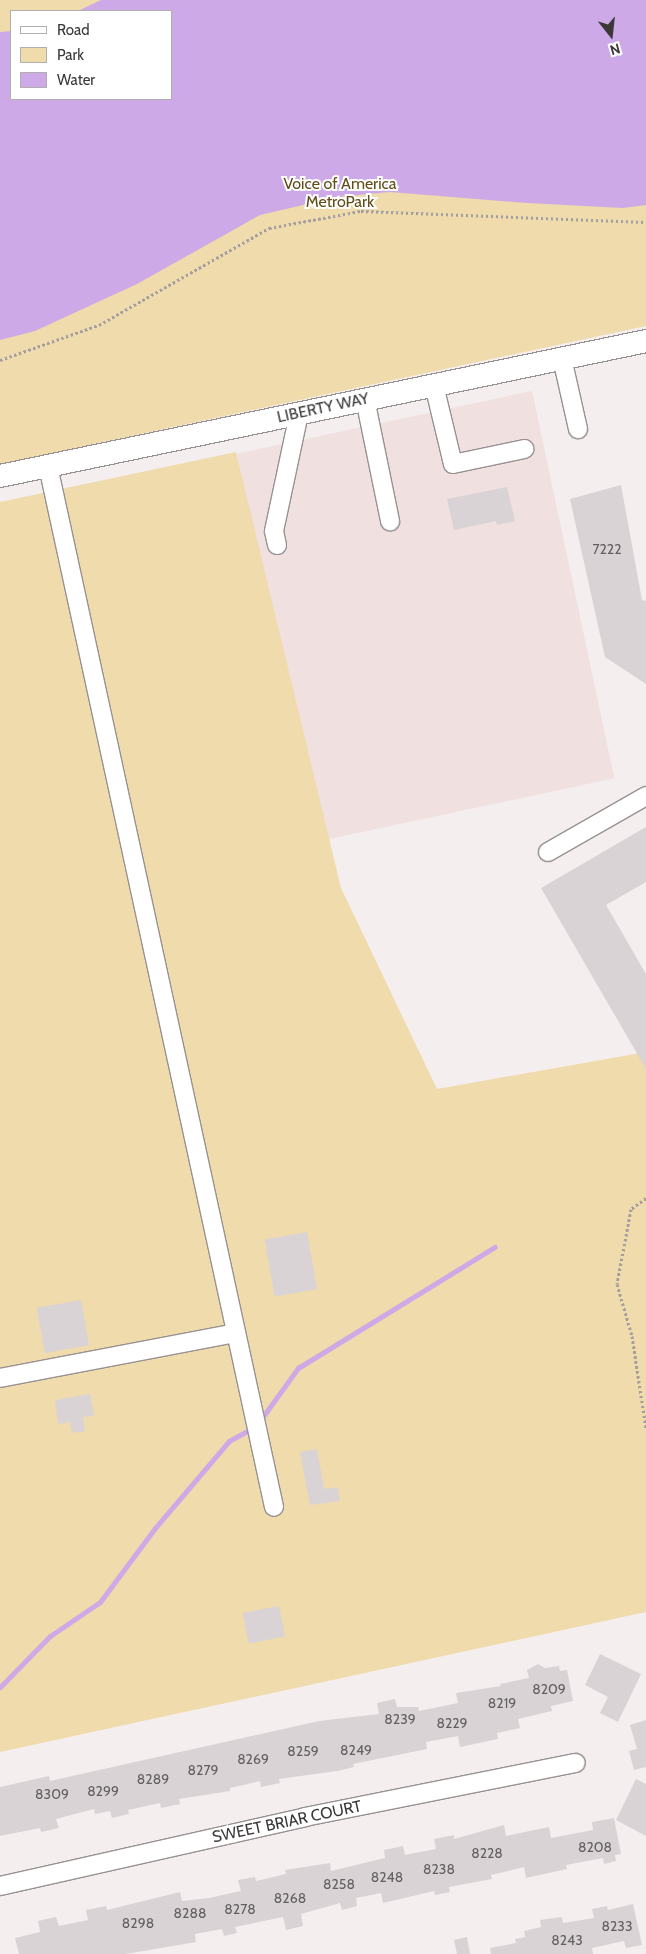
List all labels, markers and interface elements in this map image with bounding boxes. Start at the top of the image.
legend [10,10,172,100]
north arrow [586,10,636,60]
text: Road [57,21,90,39]
text: N [608,39,622,59]
text: Park [57,46,84,64]
text: Water [57,71,95,89]
park label: Voice of America MetroPark [283,174,397,212]
street label: LIBERTY WAY [275,389,371,427]
house number: 7222 [592,541,622,557]
house number: 8209 [532,1681,566,1697]
house number: 8219 [488,1695,516,1711]
house number: 8239 [384,1711,416,1727]
house number: 8229 [436,1715,468,1731]
house number: 8249 [340,1742,372,1758]
house number: 8259 [287,1743,319,1759]
house number: 8269 [237,1751,269,1767]
house number: 8279 [188,1762,218,1778]
house number: 8289 [137,1771,169,1787]
house number: 8299 [87,1783,119,1799]
house number: 8309 [35,1786,69,1802]
street label: SWEET BRIAR COURT [211,1797,363,1847]
house number: 8208 [578,1839,612,1855]
house number: 8228 [471,1845,503,1861]
house number: 8238 [423,1861,455,1877]
house number: 8248 [371,1869,403,1885]
house number: 8258 [323,1876,355,1892]
house number: 8268 [274,1890,306,1906]
house number: 8278 [224,1901,256,1917]
house number: 8288 [174,1905,206,1921]
house number: 8298 [122,1915,154,1931]
house number: 8233 [602,1918,632,1934]
house number: 8243 [551,1932,583,1948]

